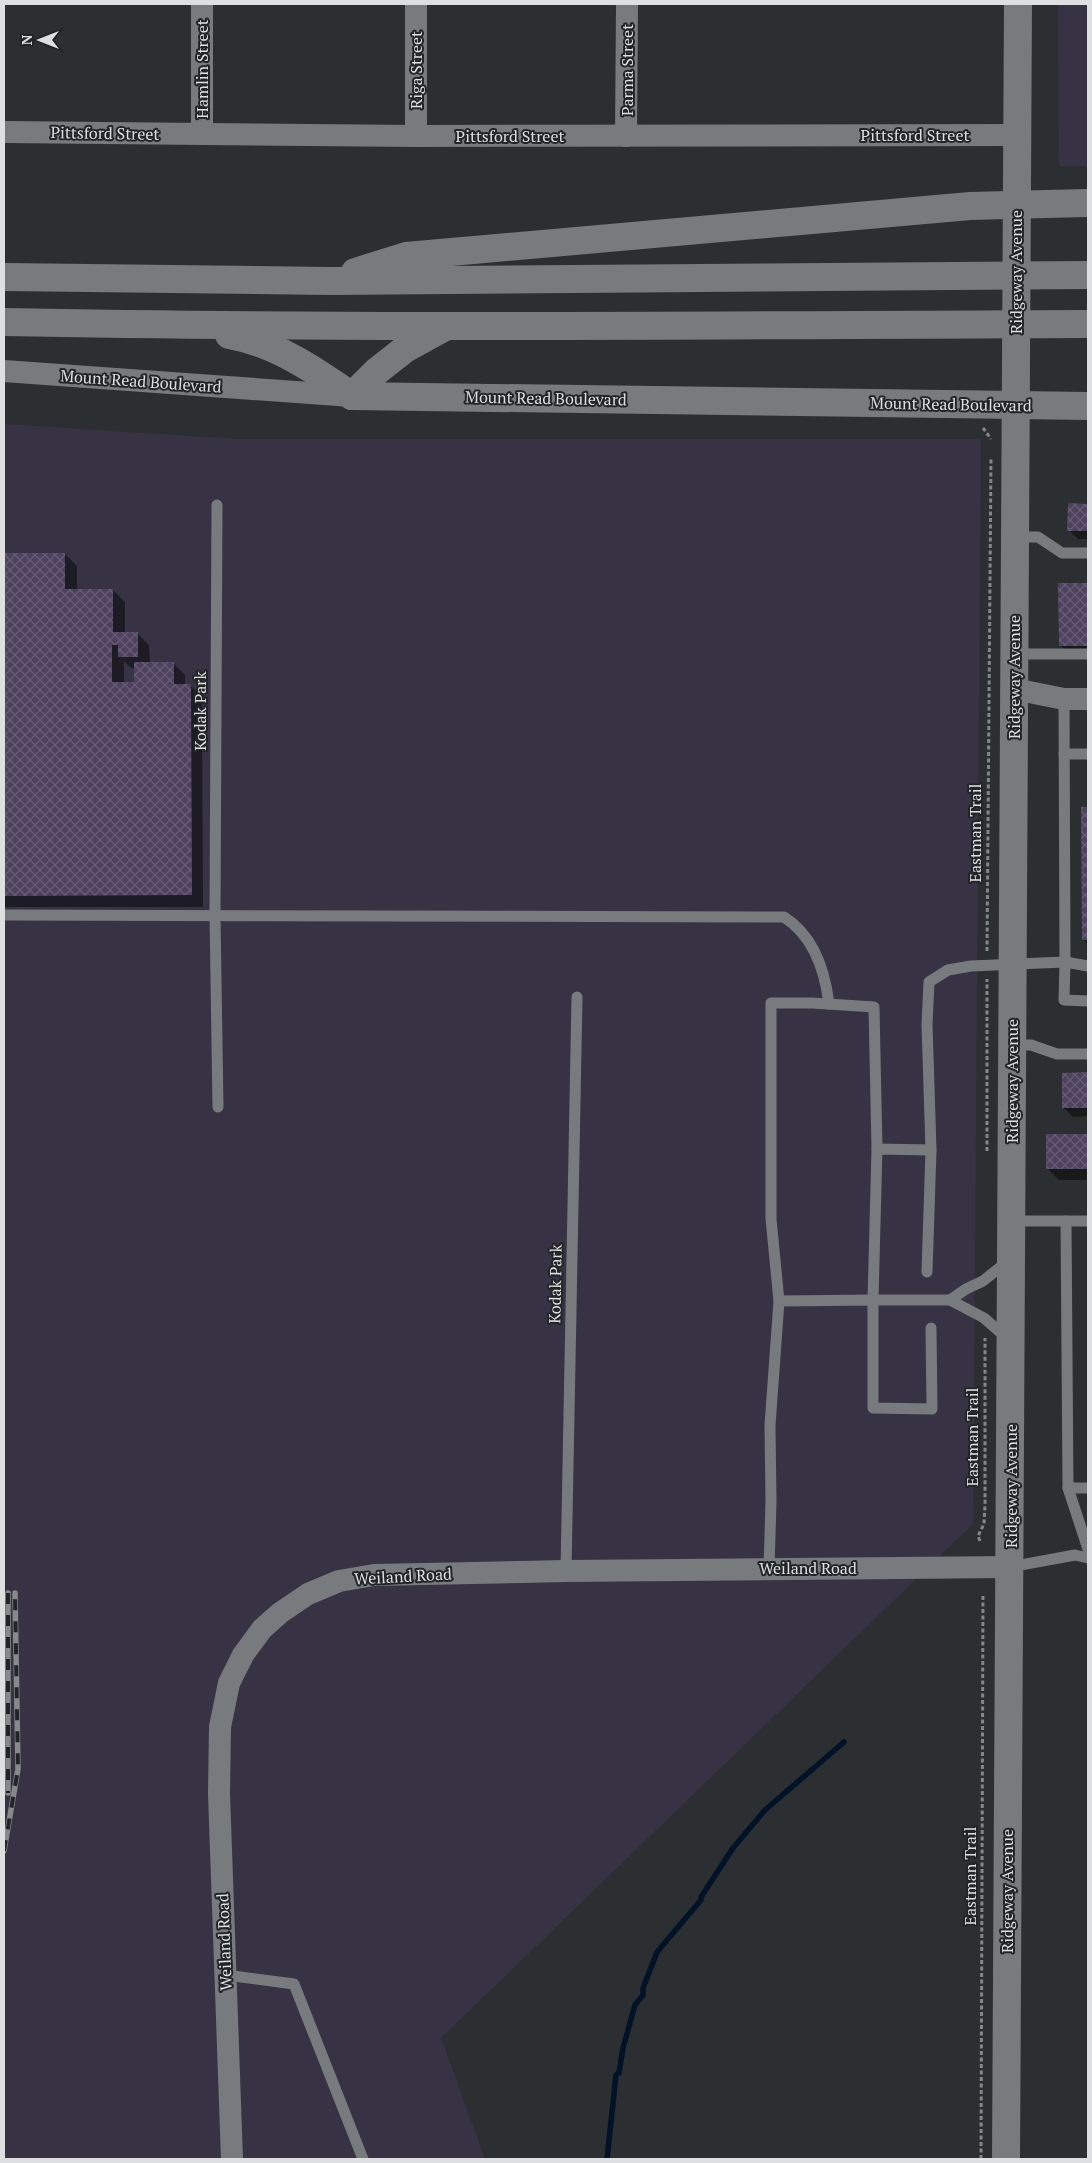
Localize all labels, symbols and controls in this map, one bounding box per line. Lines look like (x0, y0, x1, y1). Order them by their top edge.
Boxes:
north arrow (15, 15, 65, 65)
street label: Hamlin Street (191, 19, 213, 119)
street label: Parma Street (616, 24, 638, 116)
street label: Riga Street (405, 31, 427, 109)
text: N (17, 34, 36, 45)
street label: Pittsford Street (50, 121, 160, 145)
street label: Pittsford Street (861, 124, 969, 146)
street label: Pittsford Street (456, 125, 564, 147)
street label: Ridgeway Avenue (1005, 210, 1027, 334)
street label: Mount Read Boulevard (60, 364, 223, 398)
street label: Mount Read Boulevard (465, 386, 627, 410)
street label: Mount Read Boulevard (870, 392, 1032, 416)
street label: Ridgeway Avenue (1003, 615, 1025, 739)
street label: Kodak Park (189, 671, 211, 751)
street label: Eastman Trail (964, 783, 986, 882)
street label: Ridgeway Avenue (1001, 1019, 1023, 1143)
street label: Kodak Park (543, 1243, 567, 1324)
street label: Eastman Trail (961, 1387, 983, 1486)
street label: Ridgeway Avenue (1000, 1424, 1022, 1548)
street label: Weiland Road (759, 1557, 857, 1579)
street label: Weiland Road (354, 1562, 452, 1590)
street label: Eastman Trail (959, 1826, 981, 1925)
street label: Ridgeway Avenue (996, 1829, 1018, 1953)
street label: Weiland Road (211, 1893, 237, 1991)

